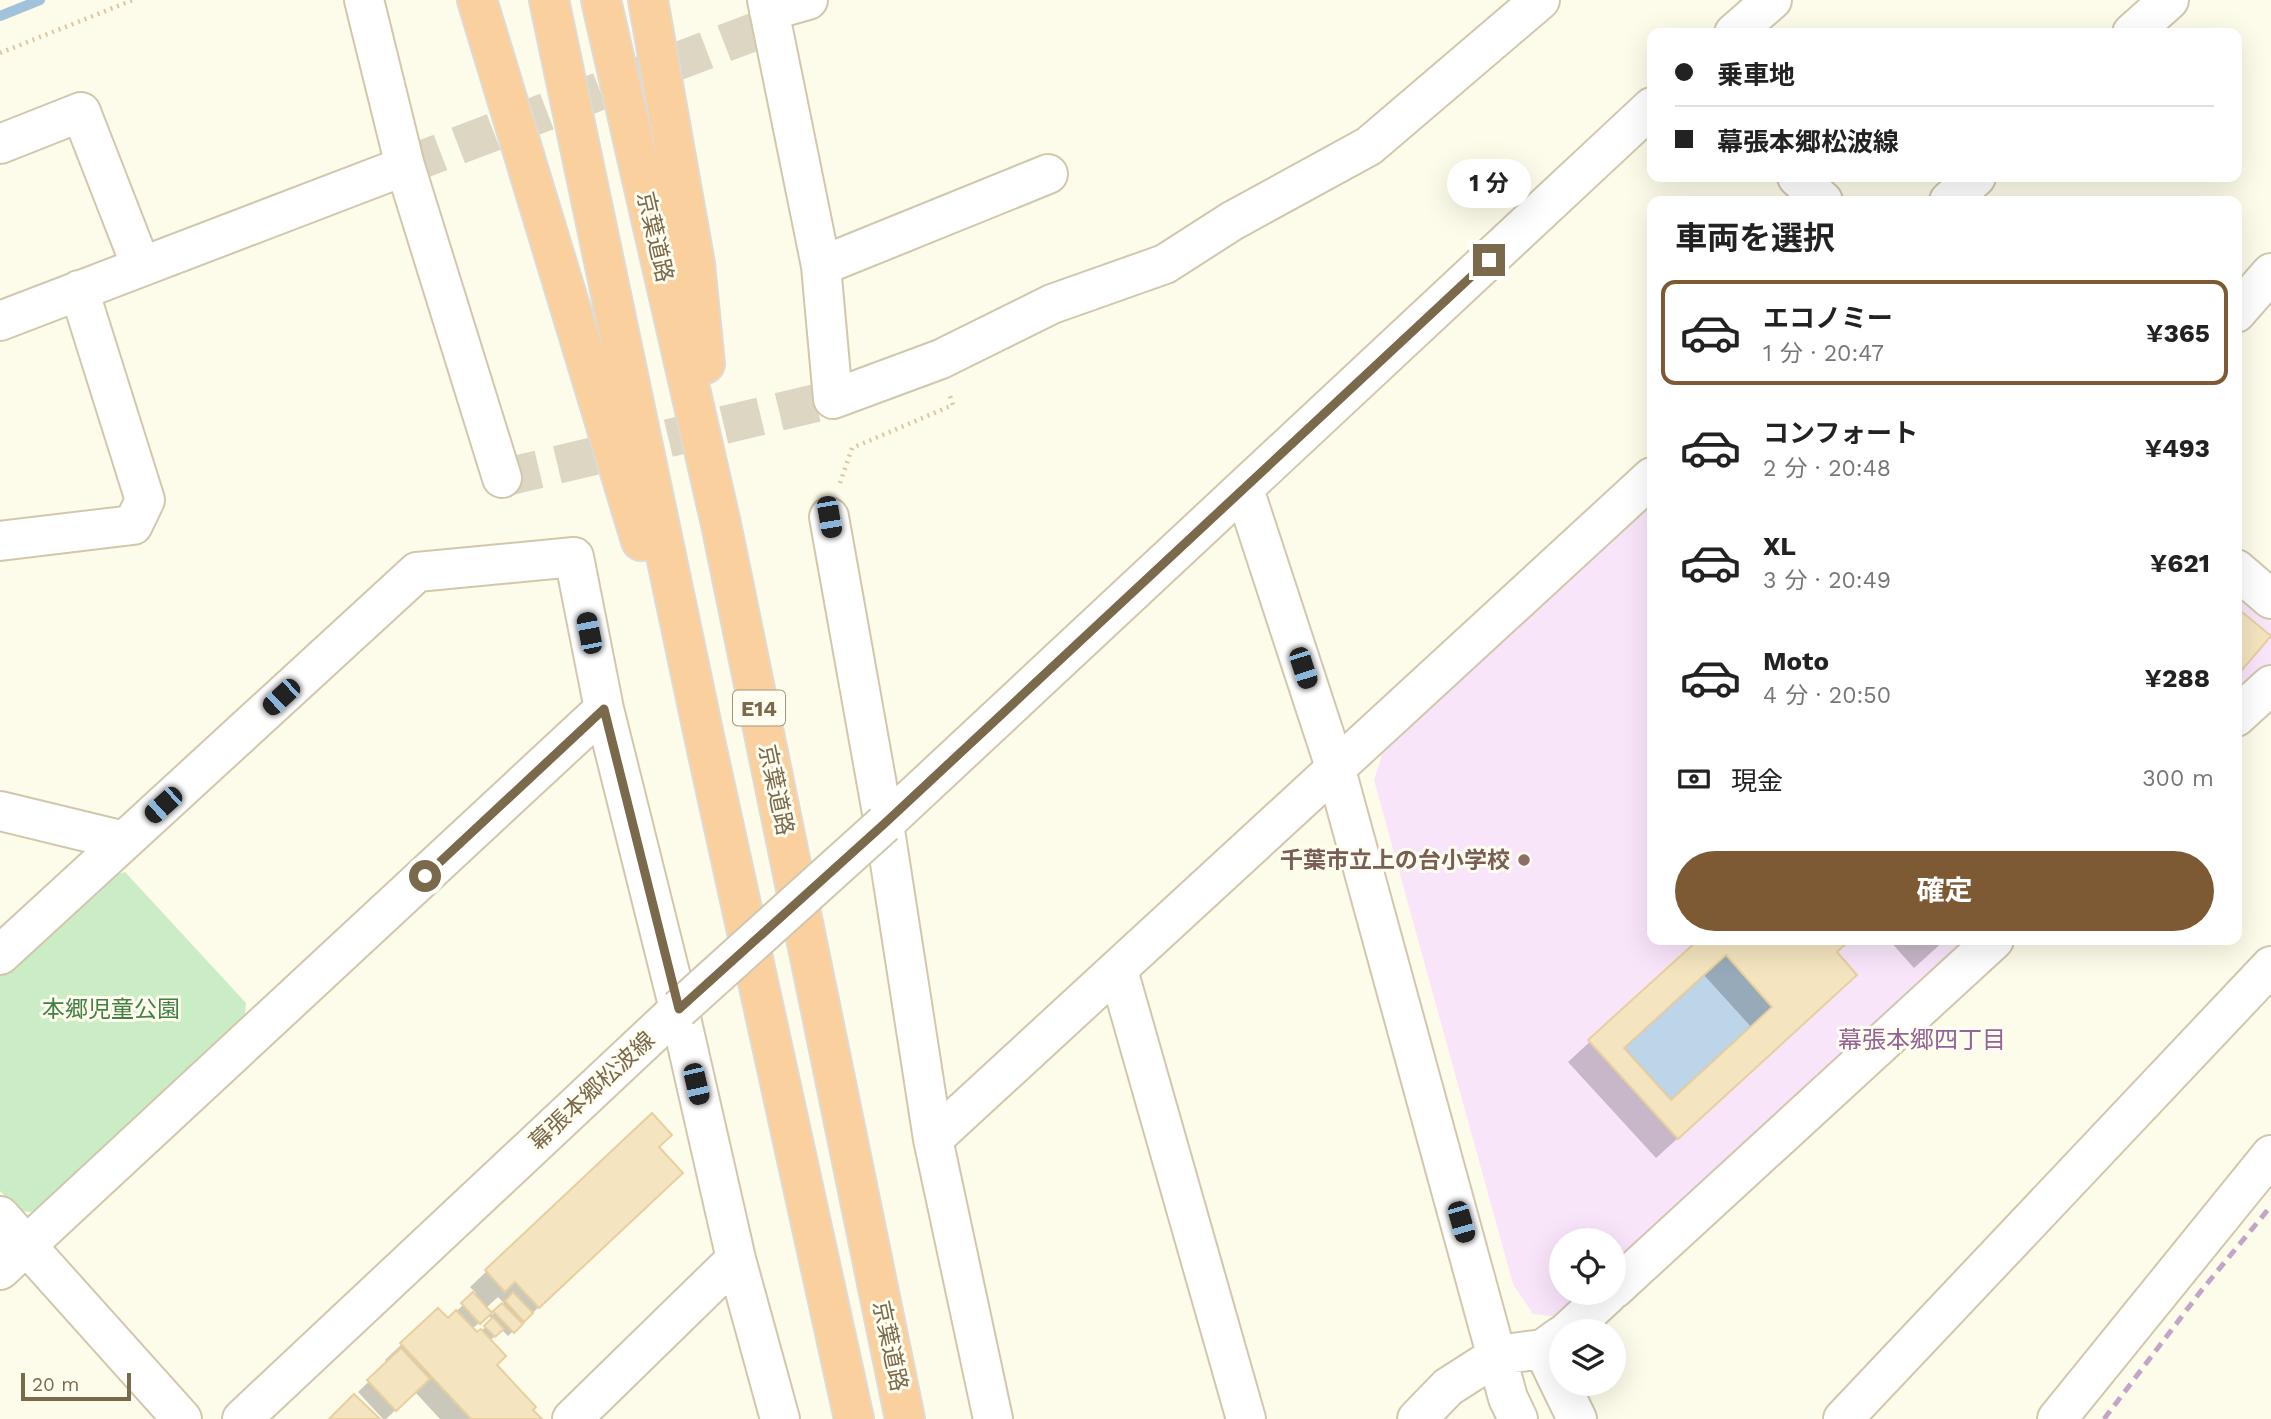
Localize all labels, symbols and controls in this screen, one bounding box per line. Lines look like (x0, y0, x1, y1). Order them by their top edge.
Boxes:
text: 乗車地 (1717, 60, 1795, 90)
text: 幕張本郷松波線 (1717, 127, 1899, 157)
callout: 1 分 (1447, 159, 1531, 208)
text: 1 分 (1469, 170, 1509, 197)
street label: 京葉道路 (631, 189, 679, 285)
text: 車両を選択 (1675, 219, 1835, 257)
route end (1473, 244, 1505, 276)
icon: car (1679, 301, 1742, 364)
text: エコノミー (1763, 303, 1893, 333)
text: ¥365 (2146, 318, 2210, 348)
text: 1 分 · 20:47 (1763, 340, 1884, 367)
icon: car (1679, 416, 1742, 479)
text: コンフォート (1763, 418, 1918, 448)
text: ¥493 (2145, 433, 2210, 463)
text: 2 分 · 20:48 (1763, 455, 1891, 482)
car (816, 494, 843, 540)
icon: car (1679, 531, 1742, 594)
text: XL (1763, 531, 1796, 561)
text: ¥621 (2150, 548, 2210, 578)
text: 3 分 · 20:49 (1763, 567, 1891, 594)
car (575, 610, 604, 656)
car (1287, 645, 1320, 691)
icon: car (1679, 646, 1742, 709)
text: Moto (1763, 646, 1829, 676)
text: ¥288 (2145, 663, 2210, 693)
car (259, 675, 304, 719)
text: 4 分 · 20:50 (1763, 682, 1891, 709)
road number: E14 (733, 690, 785, 726)
street label: 京葉道路 (753, 742, 799, 838)
icon: cash (1675, 760, 1713, 798)
text: 300 m (2142, 765, 2214, 792)
text: 現金 (1731, 766, 1783, 796)
car (141, 783, 186, 827)
place label: 千葉市立上の台小学校 (1280, 847, 1510, 874)
button: 確定 (1675, 851, 2214, 931)
marker: 千葉市立上の台小学校 (1516, 852, 1532, 868)
route start (409, 860, 441, 892)
park label: 本郷児童公園 (42, 996, 180, 1023)
street label: 幕張本郷松波線 (524, 1026, 660, 1156)
district label: 幕張本郷四丁目 (1838, 1026, 2006, 1054)
car (682, 1061, 711, 1107)
car (1446, 1199, 1477, 1245)
map controls (1549, 1228, 1626, 1396)
button: locate (1549, 1228, 1626, 1305)
street label: 京葉道路 (867, 1298, 913, 1394)
button: layers (1549, 1319, 1626, 1396)
scale bar (21, 1370, 131, 1402)
text: 20 m (32, 1373, 79, 1396)

